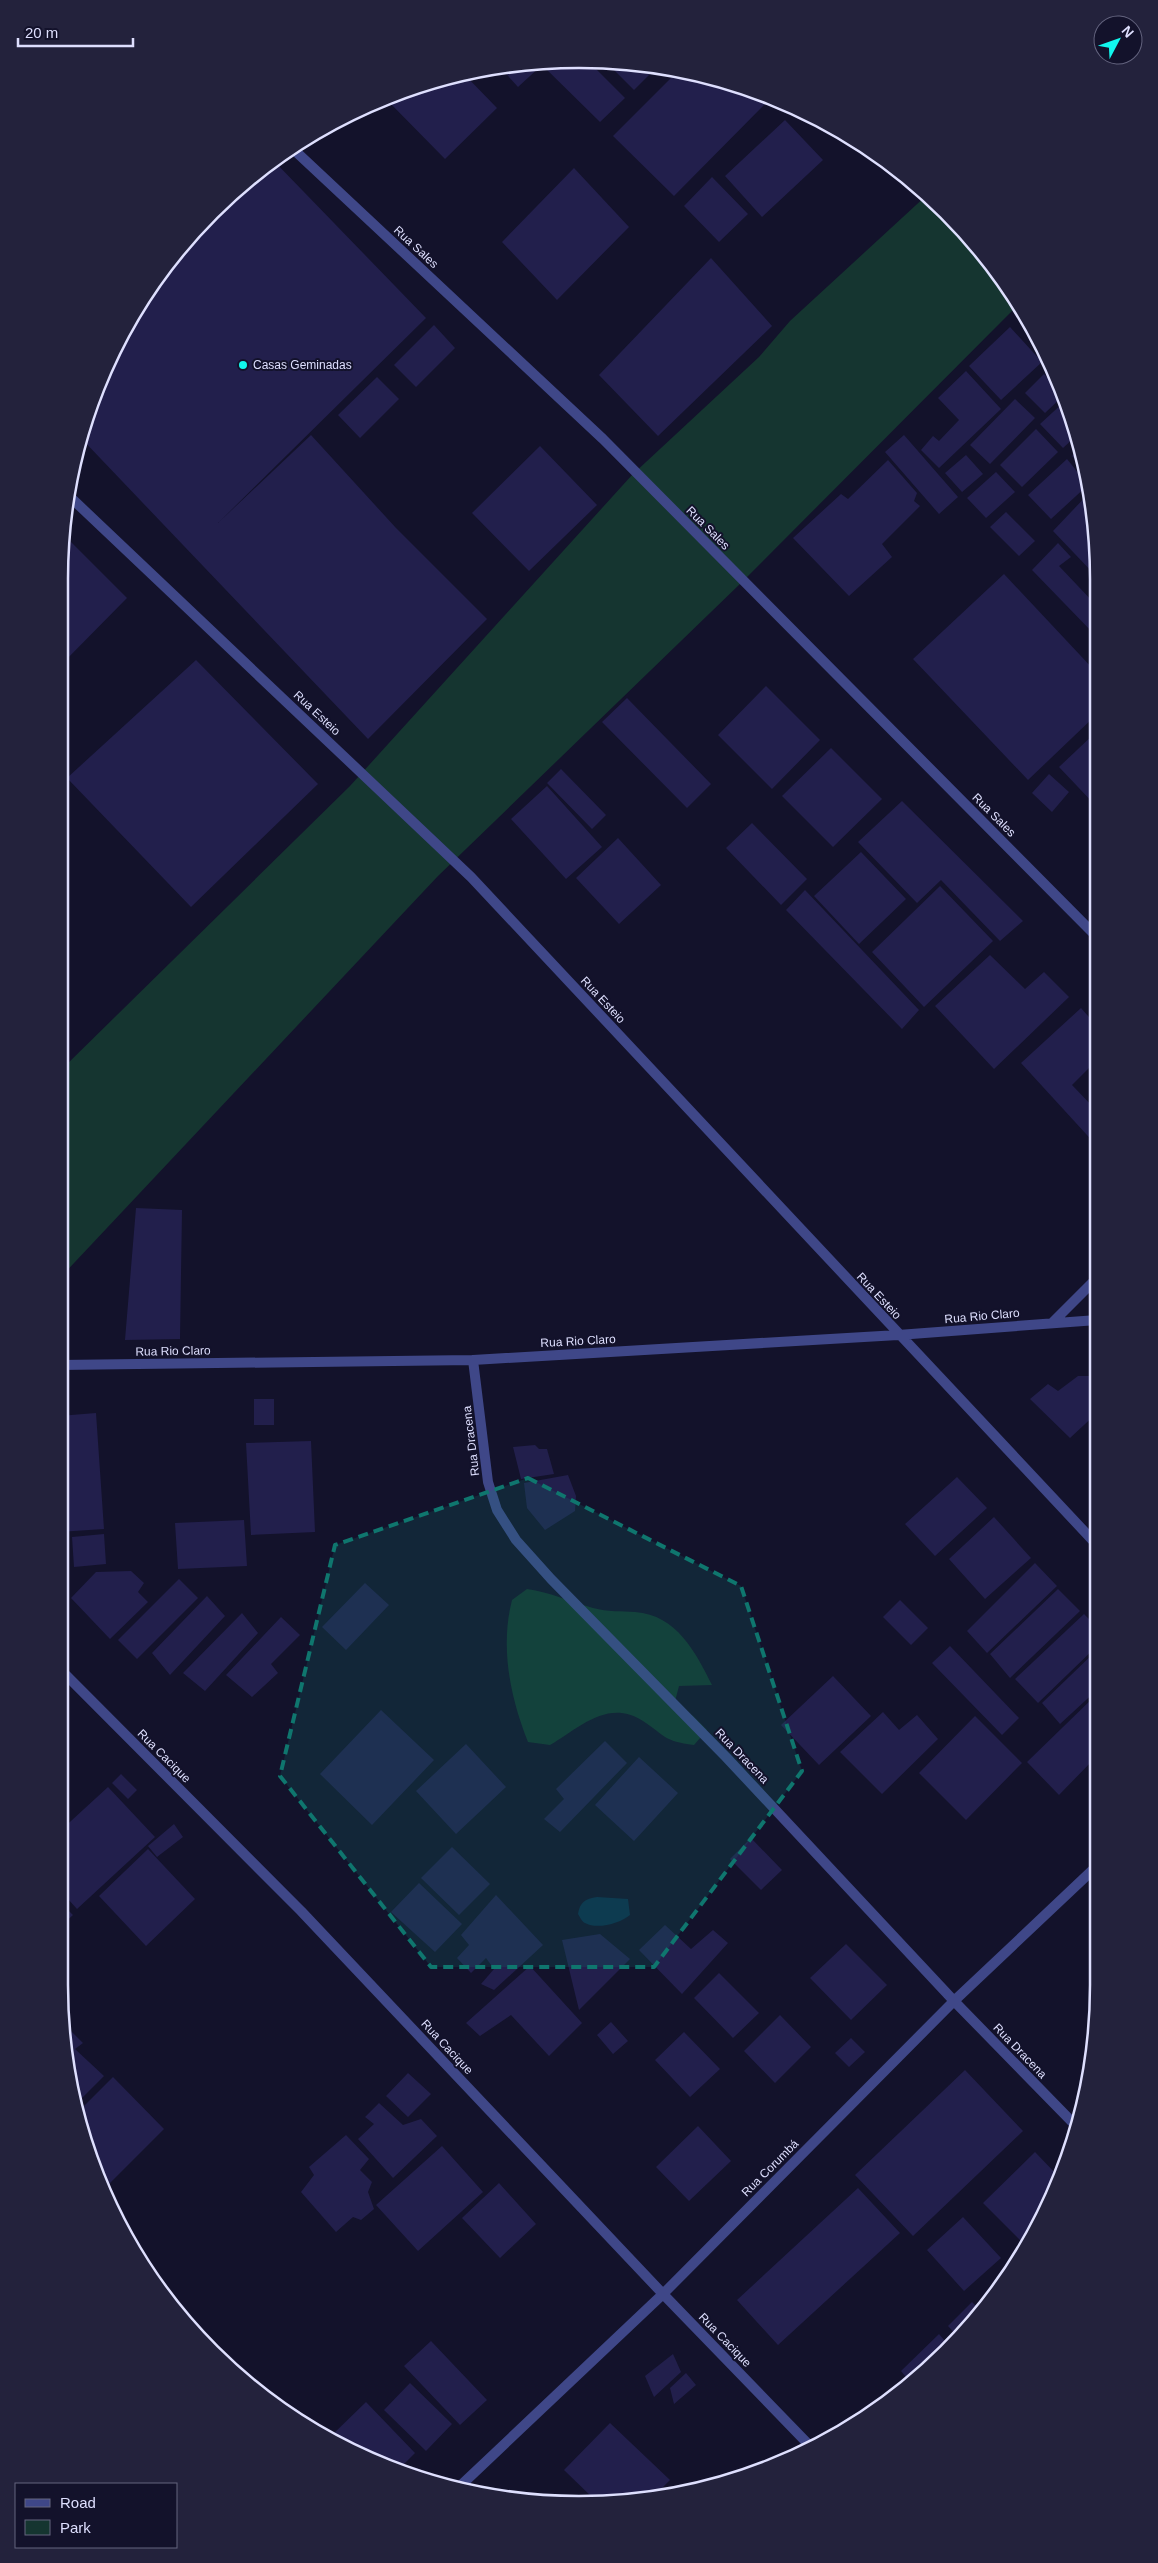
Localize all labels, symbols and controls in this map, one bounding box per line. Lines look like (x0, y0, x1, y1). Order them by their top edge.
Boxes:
scale bar (18, 15, 132, 47)
north arrow (1093, 15, 1143, 65)
text: N (1118, 22, 1137, 41)
text: 20 m (25, 24, 58, 41)
street label: Rua Sales (391, 223, 441, 271)
place label: Casas Geminadas (253, 358, 352, 372)
marker: Casas Geminadas (237, 359, 249, 371)
street label: Rua Sales (683, 503, 733, 553)
street label: Rua Esteio (291, 688, 343, 738)
street label: Rua Sales (969, 790, 1019, 840)
street label: Rua Esteio (578, 974, 628, 1026)
street label: Rua Esteio (854, 1270, 904, 1322)
street label: Rua Rio Claro (944, 1306, 1020, 1326)
street label: Rua Rio Claro (540, 1332, 616, 1350)
street label: Rua Rio Claro (135, 1343, 211, 1359)
street label: Rua Dracena (460, 1405, 482, 1477)
street label: Rua Dracena (712, 1726, 772, 1787)
street label: Rua Cacique (135, 1727, 194, 1786)
street label: Rua Cacique (418, 2017, 476, 2077)
street label: Rua Dracena (990, 2021, 1050, 2082)
street label: Rua Corumbá (739, 2136, 802, 2199)
street label: Rua Cacique (696, 2310, 754, 2370)
legend (15, 2483, 178, 2548)
text: Road (60, 2494, 96, 2511)
text: Park (60, 2519, 91, 2536)

